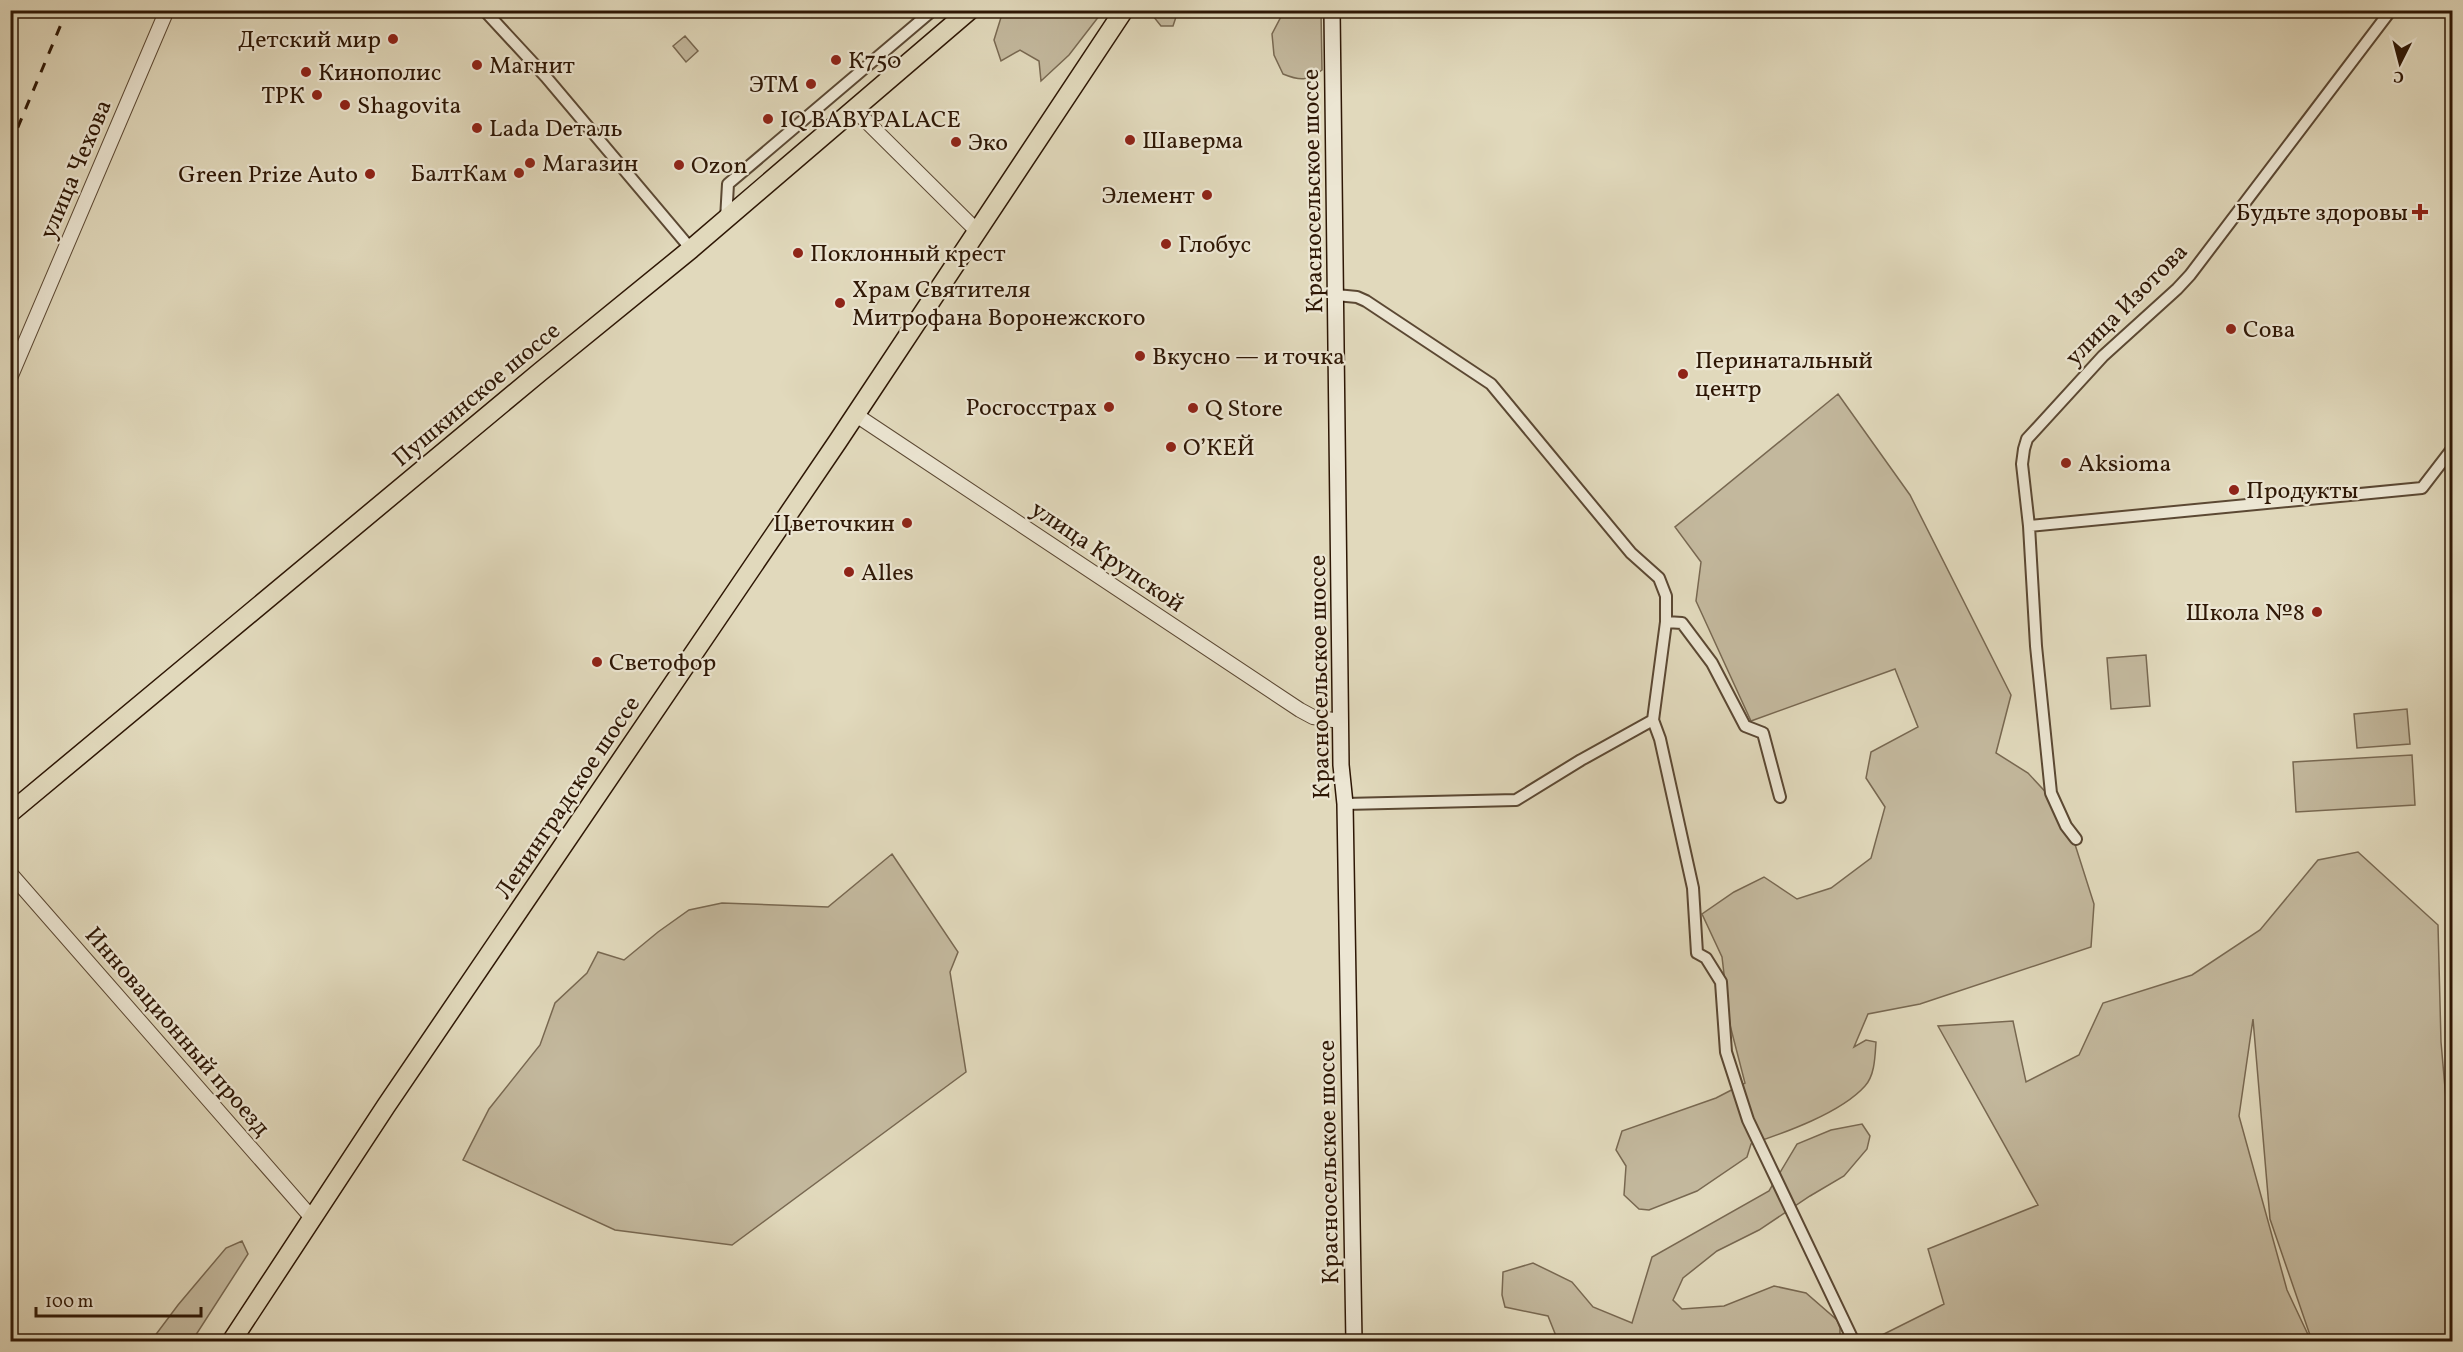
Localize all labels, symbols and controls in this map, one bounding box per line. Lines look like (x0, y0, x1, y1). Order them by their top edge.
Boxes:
place label: Детский мир (238, 24, 381, 58)
marker: Детский мир (386, 32, 400, 46)
north arrow (2370, 33, 2430, 93)
place label: К750 (848, 45, 901, 79)
place label: Магнит (489, 50, 575, 84)
marker: К750 (829, 53, 843, 67)
place label: Кинополис (318, 57, 441, 91)
marker: Магнит (470, 58, 484, 72)
text: С (2392, 64, 2405, 87)
marker: Кинополис (299, 65, 313, 79)
street label: Красносельское шоссе (1295, 68, 1333, 314)
place label: ЭТМ (749, 69, 799, 103)
marker: ЭТМ (804, 77, 818, 91)
place label: ТРК (261, 80, 305, 114)
marker: ТРК (310, 88, 324, 102)
place label: Shagovita (357, 90, 462, 124)
street label: улица Чехова (32, 95, 122, 245)
marker: Shagovita (338, 98, 352, 112)
place label: IQ BABYPALACE (780, 104, 961, 138)
marker: IQ BABYPALACE (761, 112, 775, 126)
place label: Lada Dеталь (489, 113, 623, 147)
marker: Lada Dеталь (470, 121, 484, 135)
place label: Шаверма (1142, 125, 1244, 159)
place label: Эко (968, 127, 1008, 161)
marker: Шаверма (1123, 133, 1137, 147)
marker: Эко (949, 135, 963, 149)
place label: Магазин (542, 148, 638, 182)
place label: Ozon (691, 150, 748, 184)
marker: Магазин (523, 156, 537, 170)
place label: БалтКам (411, 158, 507, 192)
marker: Ozon (672, 158, 686, 172)
place label: Green Prize Auto (178, 159, 358, 193)
marker: БалтКам (512, 166, 526, 180)
marker: Green Prize Auto (363, 167, 377, 181)
place label: Элемент (1101, 180, 1195, 214)
marker: Элемент (1200, 188, 1214, 202)
place label: Будьте здоровы (2236, 197, 2408, 231)
marker: Будьте здоровы (2413, 205, 2427, 219)
place label: Глобус (1178, 229, 1251, 263)
street label: улица Изотова (2058, 236, 2197, 375)
marker: Глобус (1159, 237, 1173, 251)
place label: Поклонный крест (810, 238, 1006, 272)
marker: Поклонный крест (791, 246, 805, 260)
place label: Храм Святителя Митрофана Воронежского (852, 274, 1145, 336)
marker: Храм Святителя Митрофана Воронежского (833, 296, 847, 310)
place label: Сова (2243, 314, 2296, 348)
street label: Пушкинское шоссе (386, 315, 569, 476)
marker: Сова (2224, 322, 2238, 336)
place label: Вкусно — и точка (1152, 341, 1345, 375)
place label: Перинатальный центр (1695, 345, 1873, 407)
marker: Вкусно — и точка (1133, 349, 1147, 363)
marker: Перинатальный центр (1676, 367, 1690, 381)
place label: Росгосстрах (965, 392, 1097, 426)
place label: Q Store (1205, 393, 1283, 427)
marker: Росгосстрах (1102, 400, 1116, 414)
marker: Q Store (1186, 401, 1200, 415)
place label: О’КЕЙ (1183, 432, 1255, 466)
marker: О’КЕЙ (1164, 440, 1178, 454)
place label: Aksioma (2078, 448, 2171, 482)
marker: Aksioma (2059, 456, 2073, 470)
place label: Продукты (2246, 475, 2358, 509)
marker: Продукты (2227, 483, 2241, 497)
street label: улица Крупской (1023, 494, 1191, 622)
place label: Цветочкин (773, 508, 895, 542)
marker: Цветочкин (900, 516, 914, 530)
street label: Красносельское шоссе (1302, 554, 1340, 800)
place label: Alles (861, 557, 914, 591)
marker: Alles (842, 565, 856, 579)
place label: Школа №8 (2186, 597, 2305, 631)
marker: Школа №8 (2310, 605, 2324, 619)
place label: Светофор (609, 647, 716, 681)
marker: Светофор (590, 655, 604, 669)
street label: Ленинградское шоссе (488, 690, 650, 907)
street label: Инновационный проезд (76, 920, 277, 1145)
street label: Красносельское шоссе (1311, 1039, 1349, 1285)
scale bar (36, 1280, 201, 1318)
text: 100 m (45, 1290, 94, 1315)

